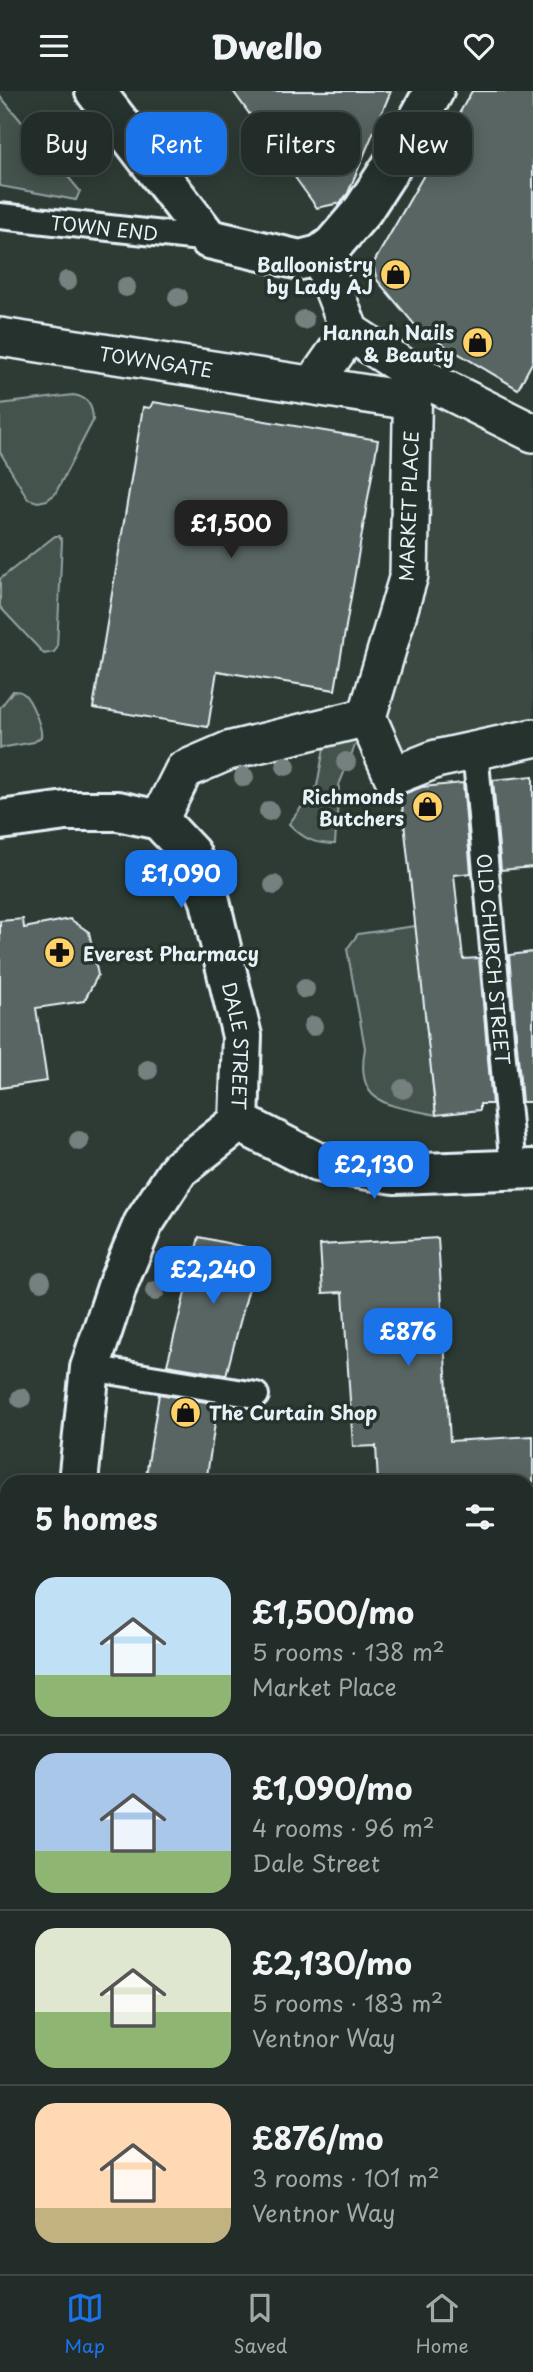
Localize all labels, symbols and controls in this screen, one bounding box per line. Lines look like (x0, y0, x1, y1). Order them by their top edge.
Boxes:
text: Dwello (211, 22, 322, 70)
icon: menu (35, 27, 73, 65)
icon: heart (460, 27, 498, 65)
chip: Buy (21, 112, 112, 175)
chip: Rent (126, 112, 227, 175)
chip: Filters (241, 112, 360, 175)
chip: New (374, 112, 472, 175)
street label: TOWN END (49, 208, 160, 247)
place label: Balloonistry by Lady AJ (257, 250, 373, 300)
shop icon: Balloonistry by Lady AJ (379, 258, 413, 292)
place label: Hannah Nails & Beauty (323, 318, 454, 368)
shop icon: Hannah Nails & Beauty (460, 326, 494, 360)
street label: TOWNGATE (97, 339, 215, 384)
street label: MARKET PLACE (391, 430, 425, 582)
pin: £1,500 (174, 501, 288, 560)
text: £1,500 (190, 505, 272, 540)
place label: Richmonds Butchers (302, 782, 404, 832)
shop icon: Richmonds Butchers (410, 790, 444, 824)
pin: £1,090 (124, 851, 238, 910)
street label: OLD CHURCH STREET (470, 852, 517, 1066)
text: £1,090 (141, 855, 221, 890)
pharmacy icon: Everest Pharmacy (43, 936, 77, 970)
place label: Everest Pharmacy (83, 939, 259, 967)
street label: DALE STREET (216, 979, 256, 1110)
pin: £2,130 (317, 1141, 431, 1201)
text: £2,130 (334, 1146, 414, 1181)
pin: £2,240 (156, 1247, 270, 1306)
text: £2,240 (170, 1251, 256, 1286)
pin: £876 (367, 1309, 449, 1368)
text: £876 (379, 1313, 437, 1348)
shop icon: The Curtain Shop (169, 1395, 203, 1429)
place label: The Curtain Shop (209, 1398, 377, 1426)
text: 5 homes (35, 1495, 158, 1540)
icon: filters (461, 1498, 499, 1536)
text: £1,500/mo (252, 1589, 414, 1634)
icon: home (91, 1605, 175, 1689)
text: 5 rooms · 138 m² (252, 1634, 445, 1669)
text: Market Place (252, 1669, 397, 1704)
text: £1,090/mo (252, 1765, 412, 1810)
icon: home (91, 1781, 175, 1865)
text: 4 rooms · 96 m² (252, 1810, 435, 1845)
text: Dale Street (252, 1845, 380, 1880)
text: £2,130/mo (252, 1940, 412, 1985)
icon: home (91, 1956, 175, 2040)
text: 5 rooms · 183 m² (252, 1985, 443, 2020)
text: Ventnor Way (252, 2020, 395, 2055)
text: £876/mo (252, 2115, 383, 2160)
icon: home (91, 2131, 175, 2215)
text: 3 rooms · 101 m² (252, 2160, 440, 2195)
text: Ventnor Way (252, 2195, 395, 2230)
tab: Map (64, 2289, 105, 2359)
tab: Saved (233, 2289, 287, 2359)
tab: Home (416, 2289, 469, 2359)

